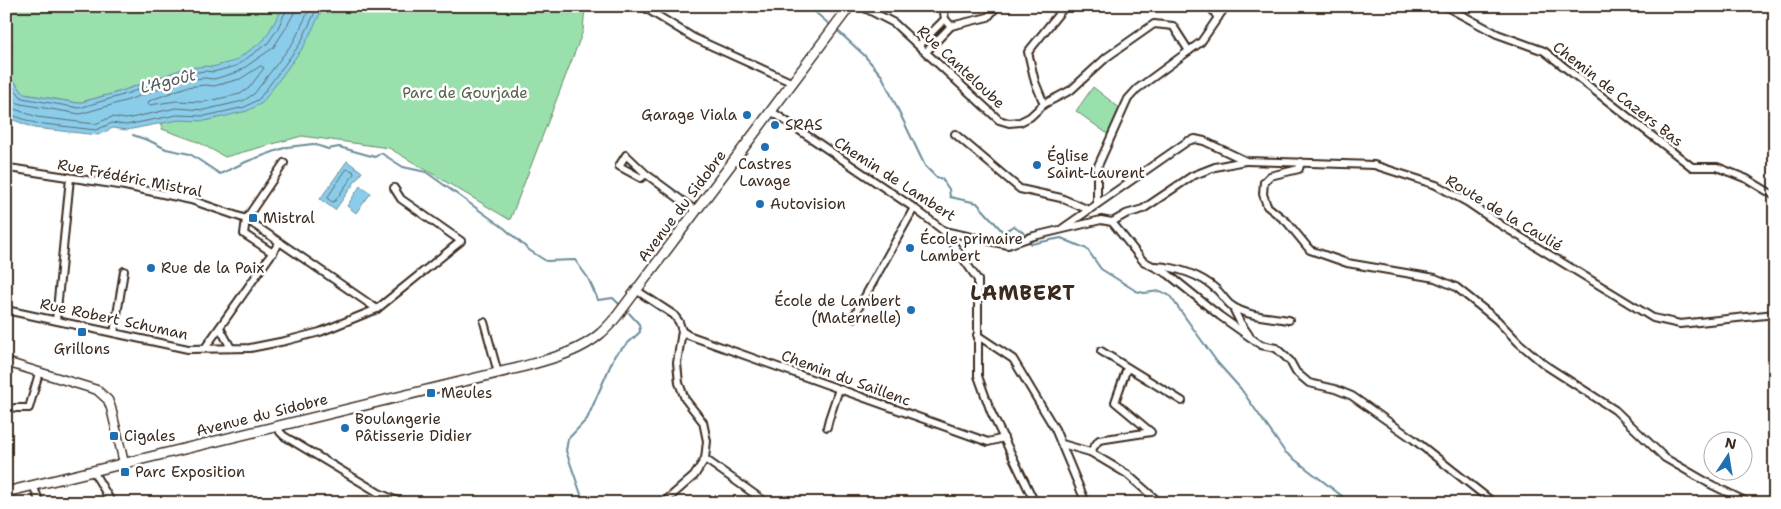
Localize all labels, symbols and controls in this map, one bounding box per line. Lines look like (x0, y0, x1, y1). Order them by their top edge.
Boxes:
street label: Rue Canteloube (913, 21, 1009, 113)
street label: Chemin de Cazers Bas (1549, 37, 1687, 151)
water label: L'Agoût (138, 64, 198, 98)
park label: Parc de Gourjade (402, 83, 528, 103)
place label: Garage Viala (641, 105, 738, 125)
marker: Garage Viala (741, 109, 753, 121)
place label: SRAS (785, 115, 823, 135)
marker: SRAS (769, 119, 781, 131)
street label: Chemin de Lambert (830, 132, 960, 226)
marker: Castres Lavage (759, 141, 771, 153)
place label: Église Saint-Laurent (1047, 145, 1145, 183)
street label: Avenue du Sidobre (633, 146, 731, 266)
street label: Rue Frédéric Mistral (56, 154, 205, 202)
place label: Castres Lavage (738, 154, 792, 191)
marker: Église Saint-Laurent (1031, 159, 1043, 171)
street label: Route de la Caulié (1442, 170, 1566, 256)
place label: Autovision (770, 194, 846, 214)
marker: Autovision (754, 198, 766, 210)
place label: Mistral (263, 208, 315, 228)
marker: Mistral (247, 212, 259, 224)
place label: École primaire Lambert (920, 228, 1023, 266)
marker: École primaire Lambert (904, 242, 916, 254)
place label: Rue de la Paix (161, 258, 264, 278)
marker: Rue de la Paix (145, 262, 157, 274)
district label: LAMBERT (970, 280, 1076, 306)
place label: École de Lambert (Maternelle) (774, 290, 901, 328)
street label: Rue Robert Schuman (38, 294, 190, 344)
marker: École de Lambert (Maternelle) (905, 304, 917, 316)
marker: Grillons (76, 326, 88, 338)
place label: Grillons (54, 339, 110, 359)
street label: Chemin du Saillenc (779, 345, 913, 411)
place label: Meules (441, 383, 493, 403)
marker: Meules (425, 387, 437, 399)
street label: Avenue du Sidobre (194, 389, 330, 441)
place label: Boulangerie Pâtisserie Didier (355, 409, 472, 446)
marker: Boulangerie Pâtisserie Didier (339, 422, 351, 434)
place label: Cigales (124, 426, 176, 446)
marker: Cigales (108, 430, 120, 442)
north arrow (1704, 432, 1754, 482)
text: N (1723, 433, 1738, 453)
place label: Parc Exposition (135, 462, 245, 482)
marker: Parc Exposition (119, 466, 131, 478)

